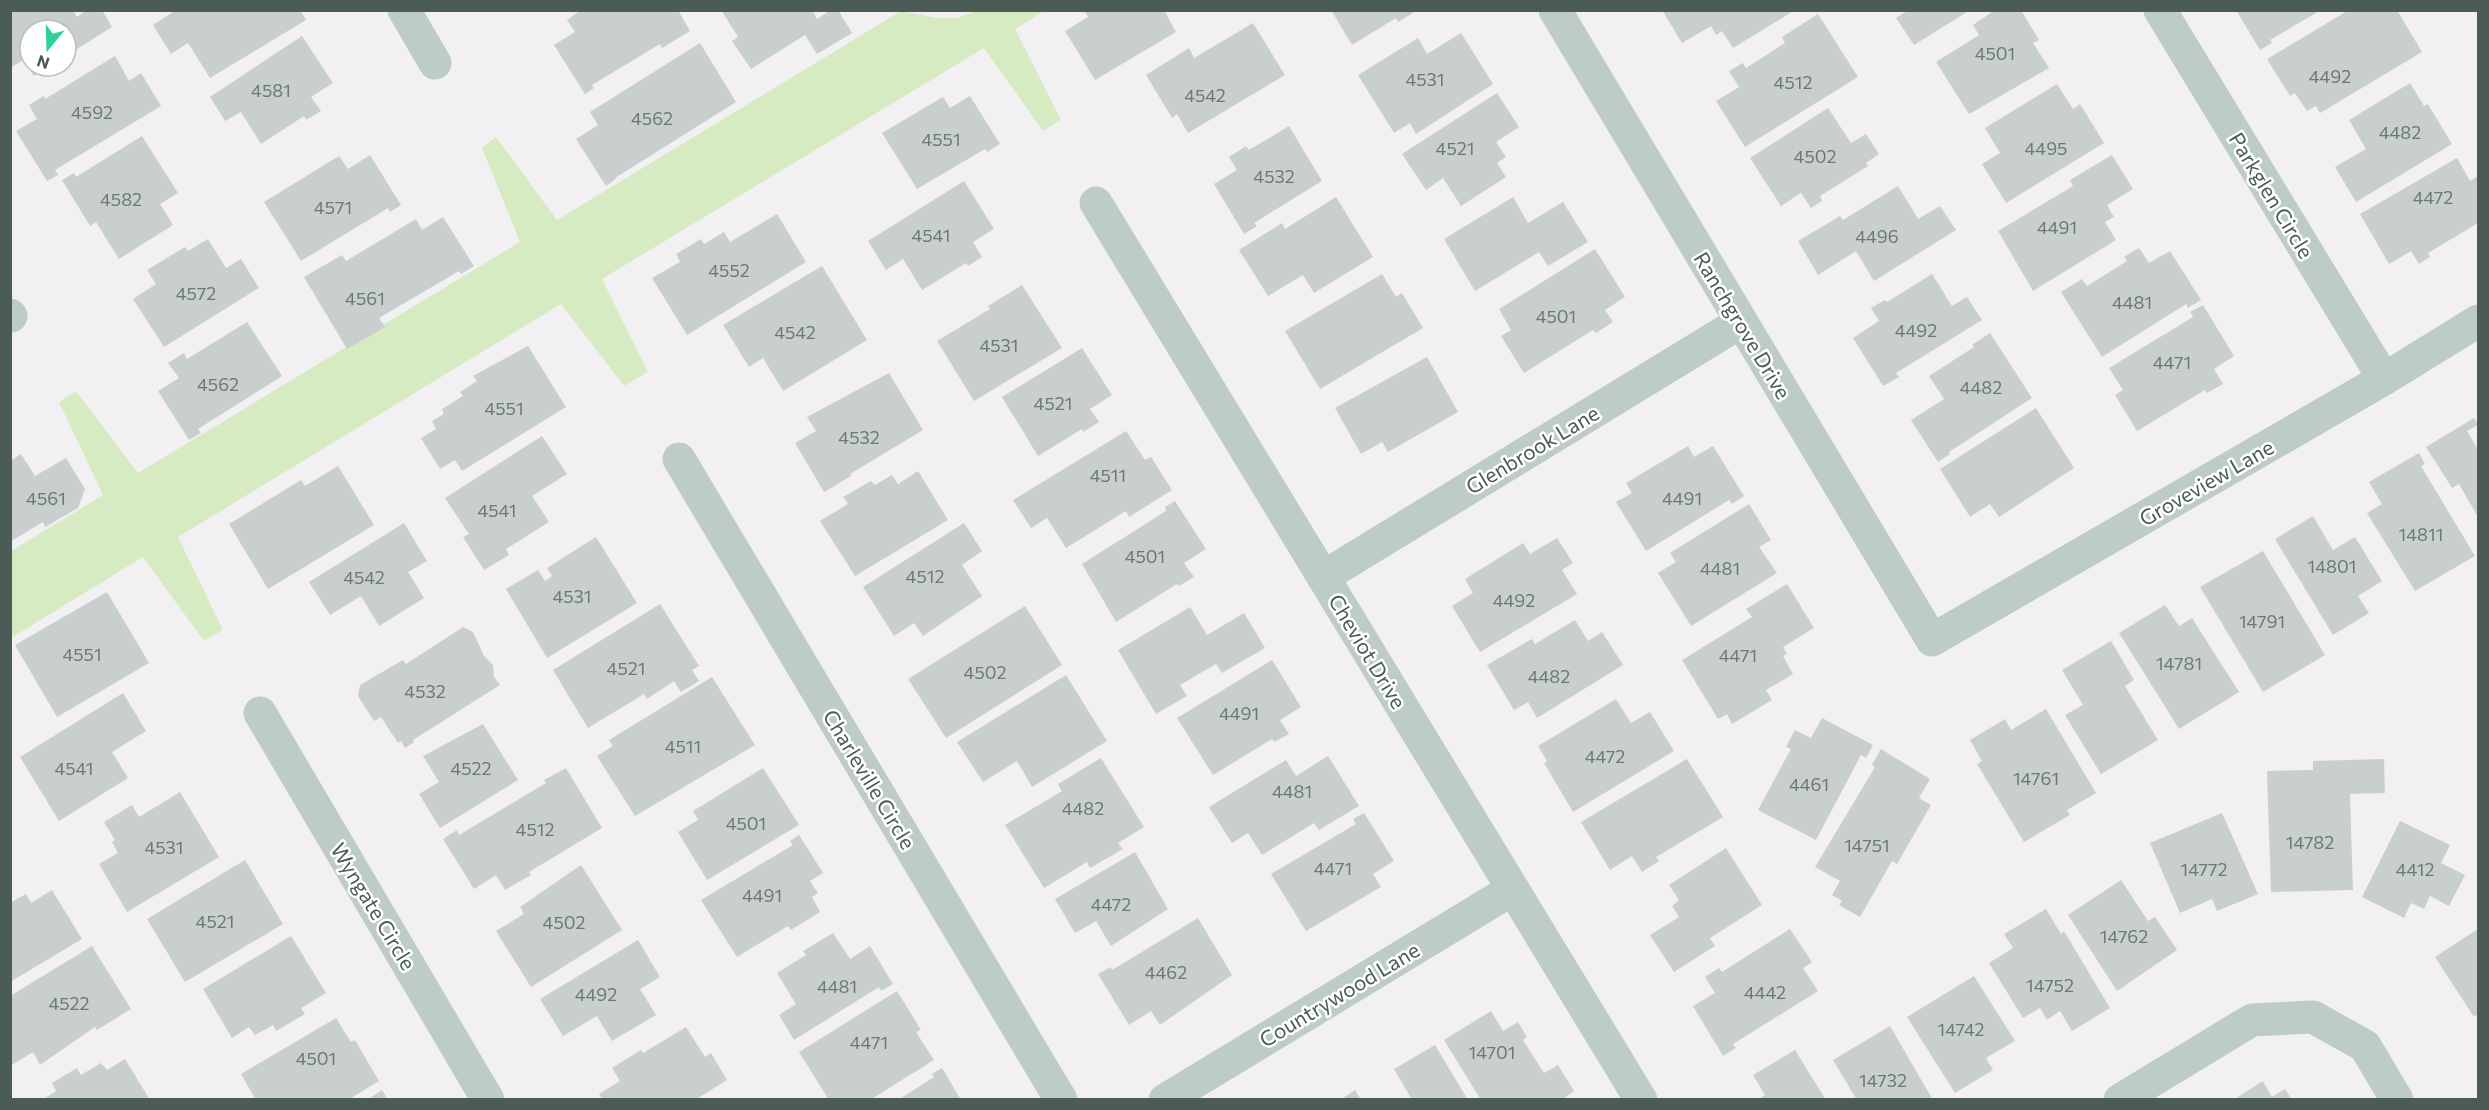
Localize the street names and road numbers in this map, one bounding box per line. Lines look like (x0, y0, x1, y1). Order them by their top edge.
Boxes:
street label: Parkglen Circle (2225, 128, 2319, 262)
street label: Ranchgrove Drive (1689, 247, 1797, 403)
street label: Glenbrook Lane (1461, 399, 1603, 499)
street label: Groveview Lane (2134, 433, 2278, 531)
street label: Cheviot Drive (1324, 589, 1412, 713)
street label: Charleville Circle (818, 705, 922, 853)
street label: Wyngate Circle (326, 838, 422, 974)
street label: Countrywood Lane (1254, 936, 1424, 1052)

